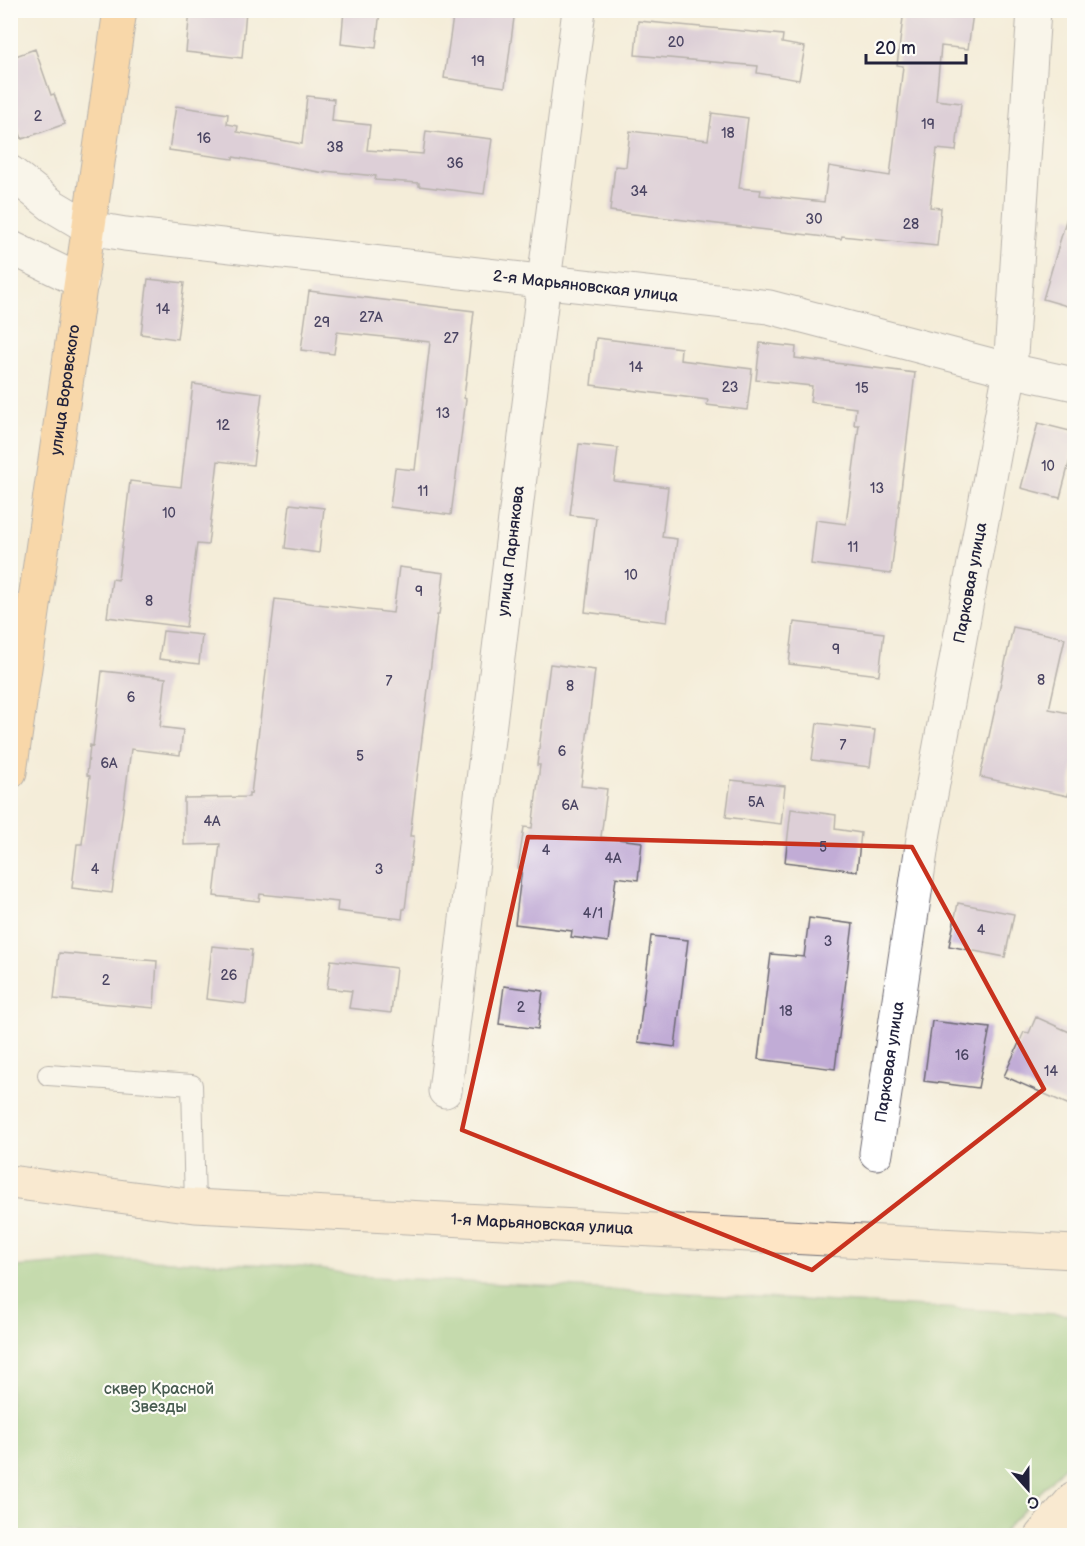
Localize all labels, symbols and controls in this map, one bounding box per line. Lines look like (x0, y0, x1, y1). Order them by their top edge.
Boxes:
scale bar (866, 27, 966, 65)
house number: 20 (668, 34, 684, 51)
text: 20 m (875, 38, 916, 59)
house number: 19 (471, 53, 485, 70)
house number: 2 (34, 108, 43, 125)
house number: 19 (921, 116, 935, 133)
house number: 18 (721, 125, 735, 142)
house number: 16 (197, 130, 211, 147)
house number: 38 (327, 139, 343, 156)
house number: 36 (446, 155, 464, 172)
house number: 34 (630, 183, 648, 200)
house number: 30 (806, 211, 822, 228)
house number: 28 (903, 216, 919, 233)
street label: 2-я Марьяновская улица (492, 266, 680, 306)
house number: 14 (156, 301, 170, 318)
house number: 27А (359, 309, 383, 326)
house number: 29 (314, 314, 330, 331)
street label: улица Воровского (46, 323, 84, 456)
house number: 27 (443, 330, 459, 347)
house number: 14 (629, 359, 643, 376)
house number: 23 (722, 379, 738, 396)
house number: 15 (855, 380, 869, 397)
house number: 13 (436, 405, 450, 422)
house number: 12 (216, 417, 231, 434)
house number: 10 (1041, 458, 1055, 475)
house number: 13 (870, 480, 884, 497)
house number: 11 (418, 483, 428, 500)
street label: улица Парнякова (494, 484, 528, 617)
house number: 10 (162, 505, 176, 522)
street label: Парковая улица (950, 520, 991, 645)
house number: 11 (848, 539, 858, 556)
house number: 10 (624, 567, 638, 584)
house number: 9 (415, 583, 423, 600)
house number: 8 (145, 593, 153, 610)
house number: 9 (832, 641, 840, 658)
house number: 8 (1037, 672, 1045, 689)
house number: 7 (386, 673, 393, 690)
house number: 8 (566, 678, 574, 695)
house number: 6 (127, 689, 136, 706)
house number: 7 (840, 737, 847, 754)
house number: 6 (558, 743, 567, 760)
house number: 5 (356, 748, 364, 765)
house number: 6А (100, 755, 118, 772)
house number: 5А (748, 794, 765, 811)
house number: 6А (561, 797, 579, 814)
house number: 4А (203, 813, 221, 830)
house number: 5 (819, 839, 827, 856)
house number: 4 (542, 842, 551, 859)
house number: 4А (604, 850, 622, 867)
house number: 4 (91, 861, 100, 878)
house number: 3 (375, 861, 383, 878)
house number: 4/1 (583, 905, 603, 922)
house number: 4 (977, 922, 986, 939)
house number: 3 (824, 933, 832, 950)
house number: 26 (221, 967, 238, 984)
house number: 2 (102, 972, 111, 989)
house number: 2 (517, 999, 526, 1016)
street label: Парковая улица (871, 1000, 908, 1124)
house number: 18 (779, 1003, 793, 1020)
house number: 16 (955, 1047, 969, 1064)
house number: 14 (1044, 1063, 1058, 1080)
street label: 1-я Марьяновская улица (450, 1210, 634, 1238)
park label: сквер Красной Звезды (104, 1380, 214, 1417)
north arrow (998, 1459, 1058, 1519)
text: С (1024, 1491, 1041, 1512)

